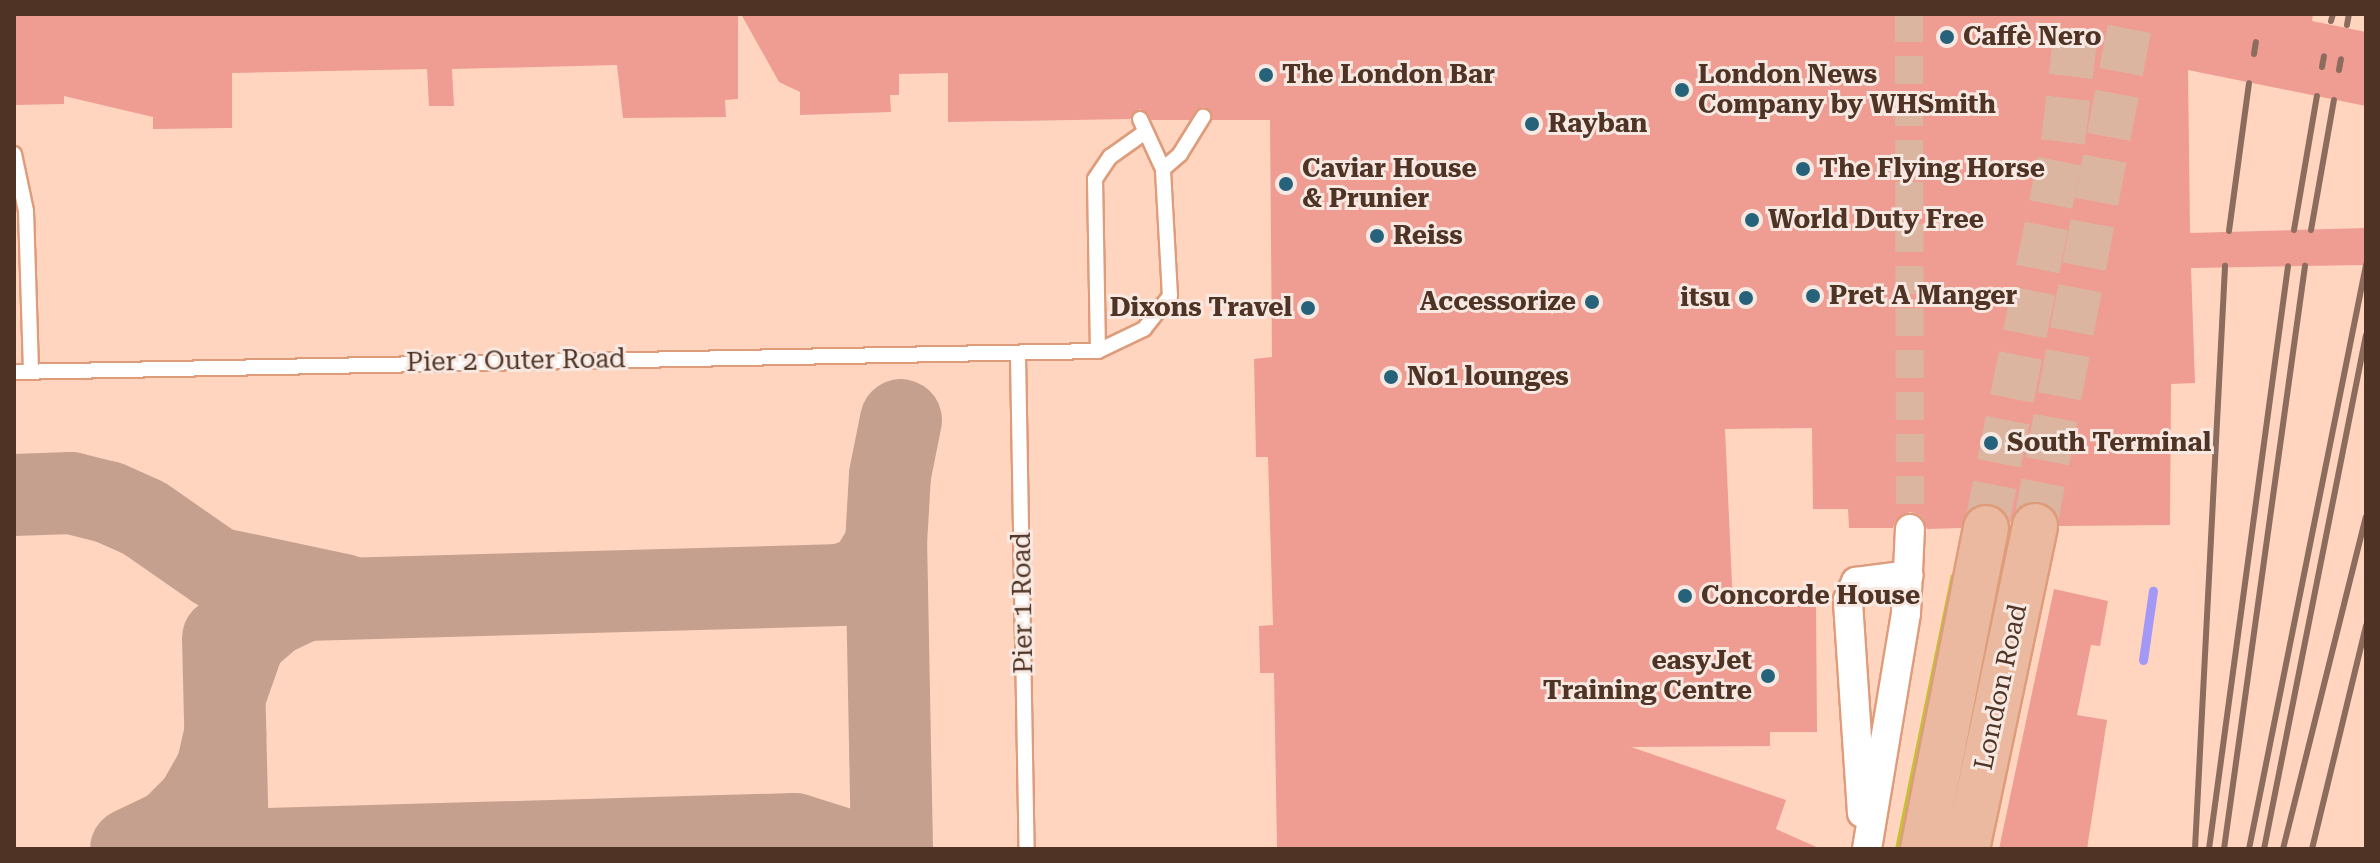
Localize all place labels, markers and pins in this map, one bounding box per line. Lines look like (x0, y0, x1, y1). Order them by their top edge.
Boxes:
place label: Caffè Nero (1963, 21, 2101, 53)
marker: Caffè Nero (1938, 28, 1956, 46)
place label: The London Bar (1282, 59, 1495, 91)
place label: London News Company by WHSmith (1698, 59, 1996, 120)
marker: The London Bar (1257, 66, 1275, 84)
marker: London News Company by WHSmith (1673, 81, 1691, 99)
place label: Rayban (1548, 108, 1648, 140)
marker: Rayban (1523, 115, 1541, 133)
place label: Caviar House & Prunier (1302, 153, 1477, 214)
place label: The Flying Horse (1819, 153, 2045, 185)
marker: The Flying Horse (1794, 160, 1812, 178)
marker: Caviar House & Prunier (1277, 175, 1295, 193)
place label: World Duty Free (1768, 204, 1984, 236)
marker: World Duty Free (1743, 211, 1761, 229)
place label: Reiss (1393, 220, 1463, 252)
marker: Reiss (1368, 227, 1386, 245)
place label: Pret A Manger (1829, 280, 2017, 312)
place label: itsu (1680, 282, 1730, 314)
place label: Accessorize (1420, 286, 1576, 318)
marker: Pret A Manger (1804, 287, 1822, 305)
marker: itsu (1737, 289, 1755, 307)
place label: Dixons Travel (1110, 292, 1292, 324)
marker: Accessorize (1583, 293, 1601, 311)
marker: Dixons Travel (1299, 299, 1317, 317)
place label: No1 lounges (1407, 361, 1569, 393)
marker: No1 lounges (1382, 368, 1400, 386)
place label: South Terminal (2007, 427, 2211, 459)
marker: South Terminal (1982, 434, 2000, 452)
place label: Concorde House (1701, 580, 1920, 612)
marker: Concorde House (1676, 587, 1694, 605)
place label: easyJet Training Centre (1543, 645, 1752, 706)
marker: easyJet Training Centre (1759, 667, 1777, 685)

